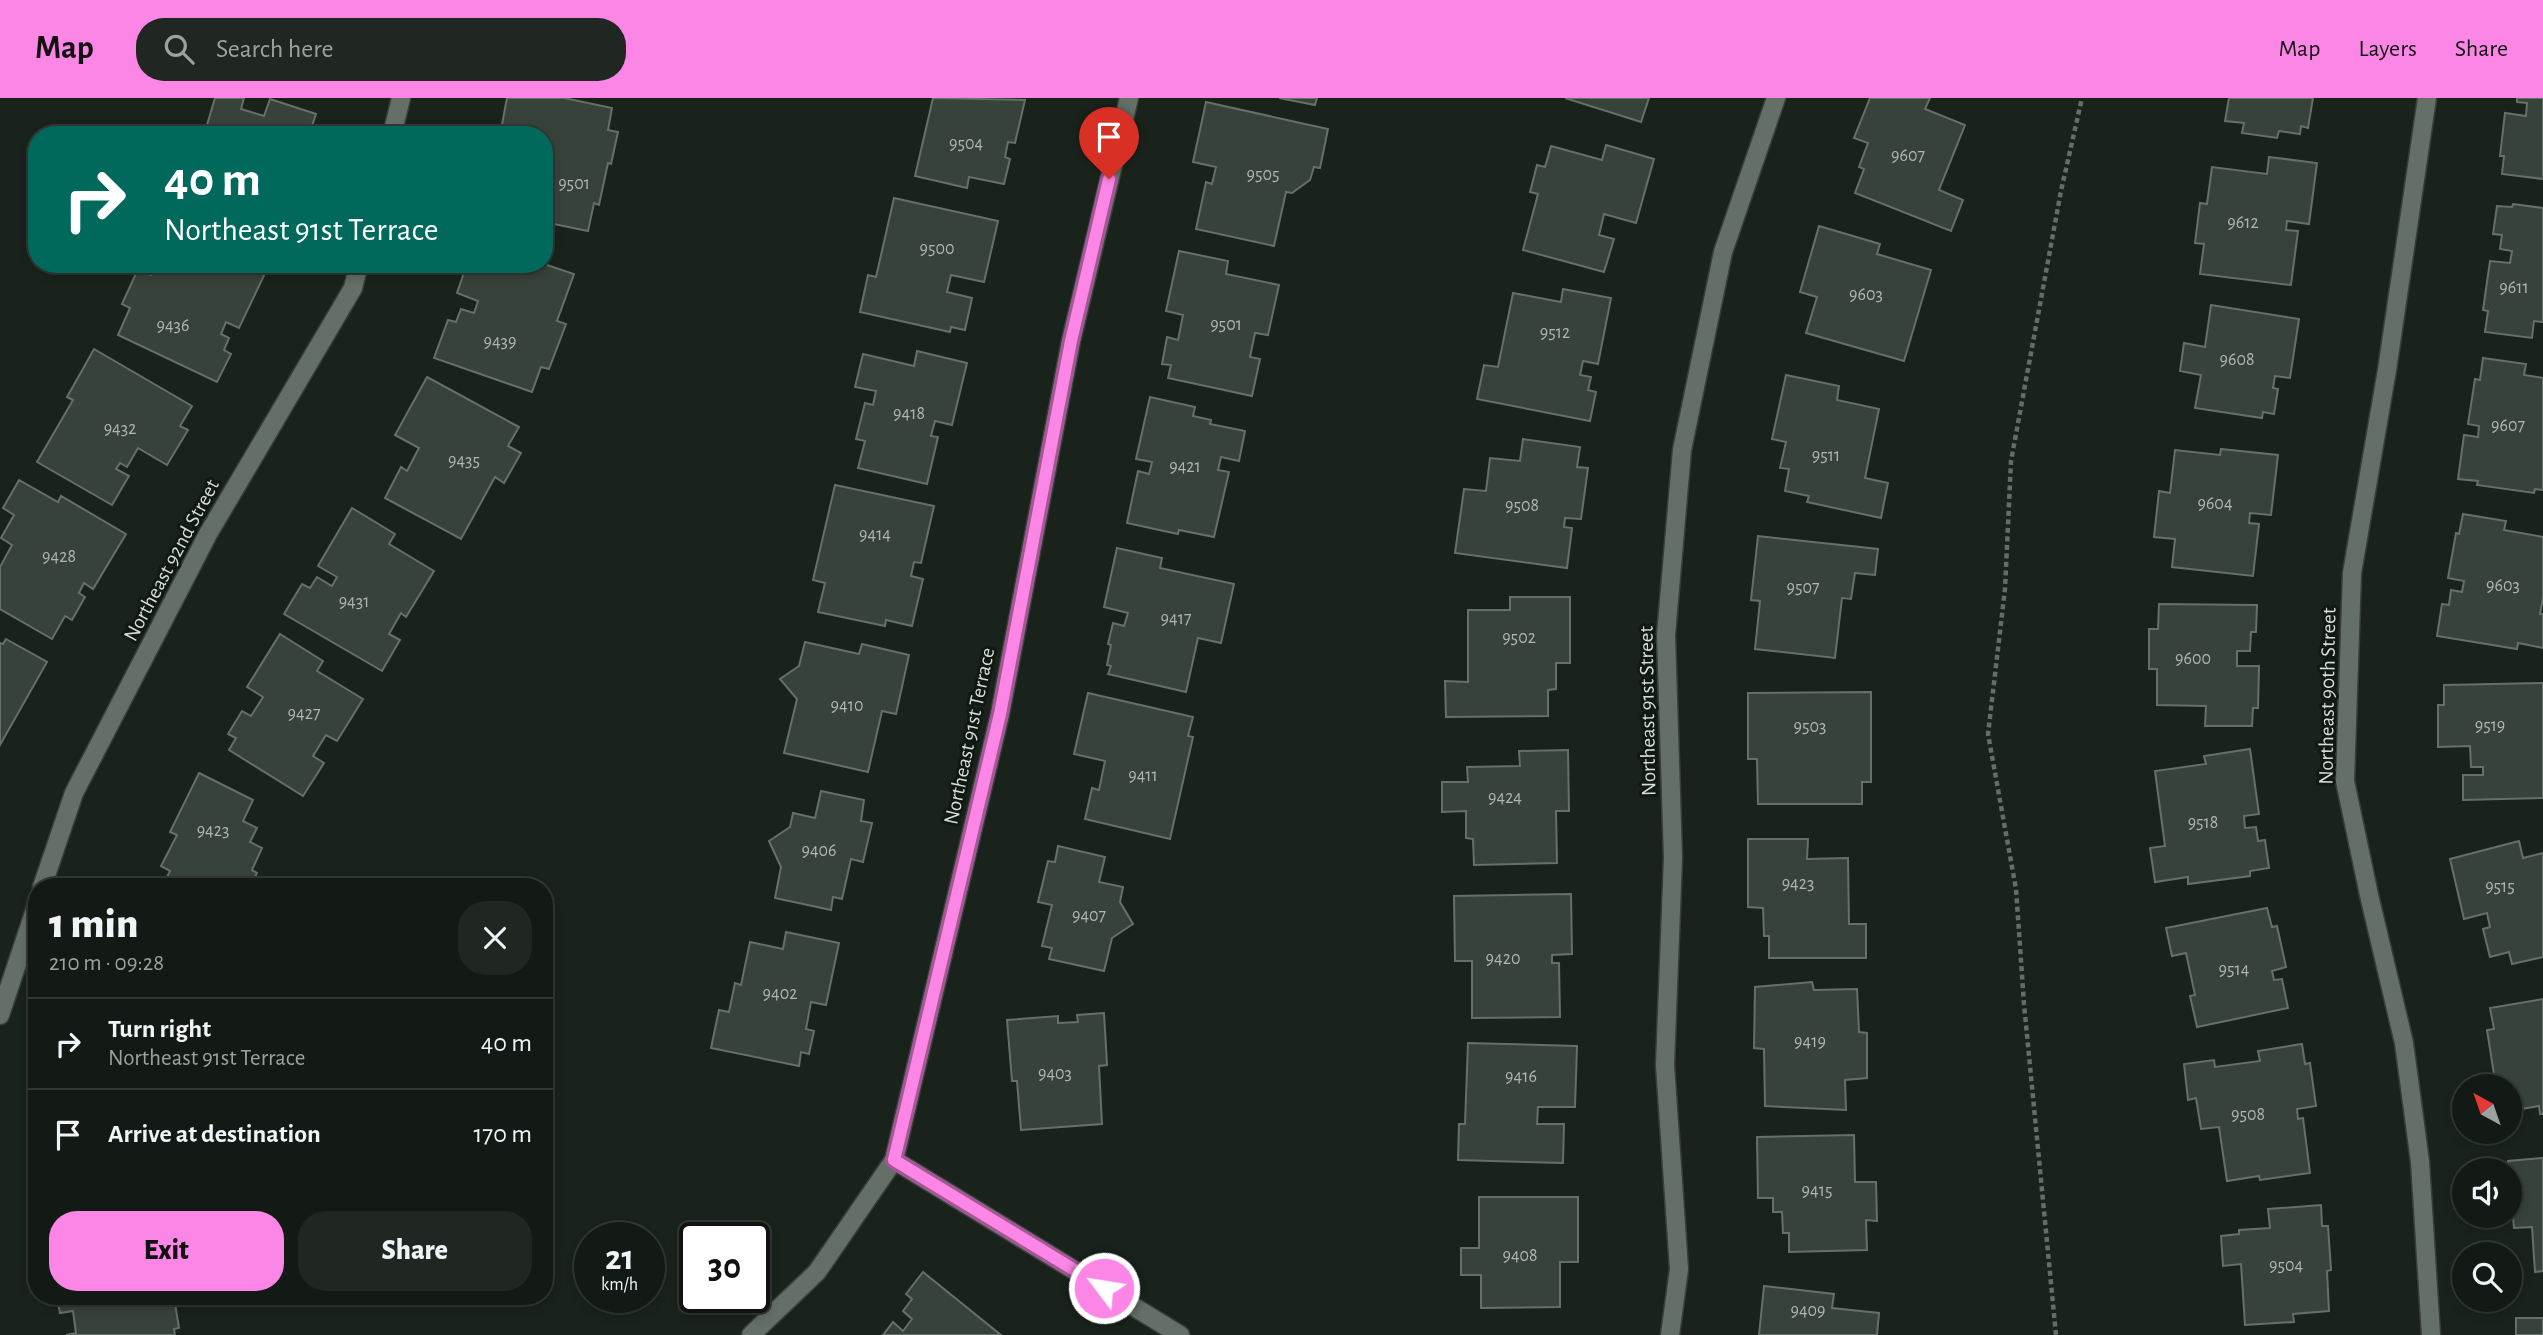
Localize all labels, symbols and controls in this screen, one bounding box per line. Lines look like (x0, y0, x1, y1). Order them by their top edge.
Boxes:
search box (136, 18, 626, 81)
icon: search (160, 30, 198, 68)
text: Map (35, 32, 94, 65)
text: Search here (216, 36, 334, 62)
text: Map (2278, 37, 2320, 61)
text: Layers (2358, 37, 2417, 61)
text: Share (2455, 37, 2508, 61)
pin (1079, 107, 1139, 179)
icon: arrive (1090, 118, 1128, 156)
house number: 9504 (949, 135, 983, 153)
house number: 9607 (1891, 147, 1925, 165)
icon: right (49, 154, 140, 245)
text: 40 m (164, 156, 261, 205)
house number: 9505 (1246, 166, 1280, 184)
house number: 9501 (558, 175, 590, 193)
text: Northeast 91st Terrace (164, 214, 439, 246)
house number: 9612 (2227, 214, 2259, 232)
house number: 9500 (920, 240, 955, 258)
house number: 9611 (2499, 279, 2529, 297)
house number: 9603 (1849, 286, 1883, 304)
house number: 9501 (1210, 316, 1242, 334)
house number: 9436 (157, 317, 190, 335)
house number: 9512 (1540, 324, 1570, 342)
house number: 9439 (484, 333, 517, 351)
house number: 9608 (2220, 351, 2254, 369)
house number: 9418 (893, 405, 925, 423)
house number: 9607 (2491, 417, 2525, 435)
house number: 9432 (104, 420, 136, 438)
house number: 9511 (1812, 447, 1840, 465)
house number: 9435 (448, 452, 480, 470)
house number: 9421 (1169, 458, 1201, 476)
street label: Northeast 92nd Street (120, 476, 223, 645)
house number: 9604 (2197, 495, 2233, 513)
house number: 9508 (1505, 497, 1539, 515)
house number: 9414 (859, 526, 891, 544)
house number: 9428 (42, 548, 76, 566)
house number: 9603 (2486, 577, 2520, 595)
house number: 9507 (1787, 579, 1820, 597)
house number: 9431 (339, 593, 369, 611)
street label: Northeast 90th Street (2315, 607, 2340, 785)
house number: 9417 (1161, 610, 1191, 628)
street label: Northeast 91st Street (1636, 625, 1659, 796)
house number: 9502 (1502, 629, 1536, 647)
street label: Northeast 91st Terrace (940, 646, 998, 826)
house number: 9600 (2175, 650, 2211, 668)
house number: 9410 (831, 697, 863, 715)
house number: 9427 (288, 705, 320, 723)
house number: 9519 (2475, 717, 2505, 735)
house number: 9503 (1794, 718, 1826, 736)
house number: 9411 (1128, 767, 1158, 785)
house number: 9424 (1488, 789, 1522, 807)
house number: 9518 (2188, 814, 2218, 832)
house number: 9423 (197, 822, 229, 840)
house number: 9406 (801, 842, 837, 860)
house number: 9423 (1782, 875, 1814, 893)
house number: 9515 (2485, 878, 2515, 896)
button: close (458, 901, 532, 975)
text: 1 min (49, 903, 138, 945)
house number: 9407 (1072, 907, 1106, 925)
house number: 9420 (1486, 950, 1520, 968)
text: 210 m · 09:28 (49, 952, 164, 975)
house number: 9514 (2219, 961, 2250, 979)
house number: 9402 (763, 985, 797, 1003)
text: Turn right (108, 1016, 211, 1042)
icon: right (49, 1025, 87, 1063)
text: 40 m (481, 1030, 532, 1056)
house number: 9419 (1794, 1033, 1826, 1051)
text: Northeast 91st Terrace (108, 1047, 305, 1070)
house number: 9403 (1038, 1065, 1072, 1083)
house number: 9416 (1505, 1068, 1537, 1086)
north arrow (2452, 1074, 2522, 1144)
map controls (2452, 1074, 2522, 1312)
house number: 9508 (2231, 1106, 2265, 1124)
icon: arrive (49, 1116, 87, 1154)
text: Arrive at destination (108, 1121, 321, 1147)
text: 170 m (473, 1121, 532, 1147)
button: sound (2452, 1158, 2522, 1228)
house number: 9415 (1802, 1182, 1832, 1200)
button: Exit (49, 1211, 284, 1291)
button: Share (298, 1211, 532, 1291)
speed limit sign: 30 (679, 1222, 770, 1313)
text: 21 (605, 1241, 634, 1276)
button: search (2452, 1242, 2522, 1312)
house number: 9408 (1502, 1247, 1538, 1265)
position arrow (1067, 1251, 1141, 1325)
house number: 9504 (2269, 1257, 2303, 1275)
text: km/h (601, 1276, 638, 1294)
house number: 9409 (1790, 1302, 1826, 1320)

